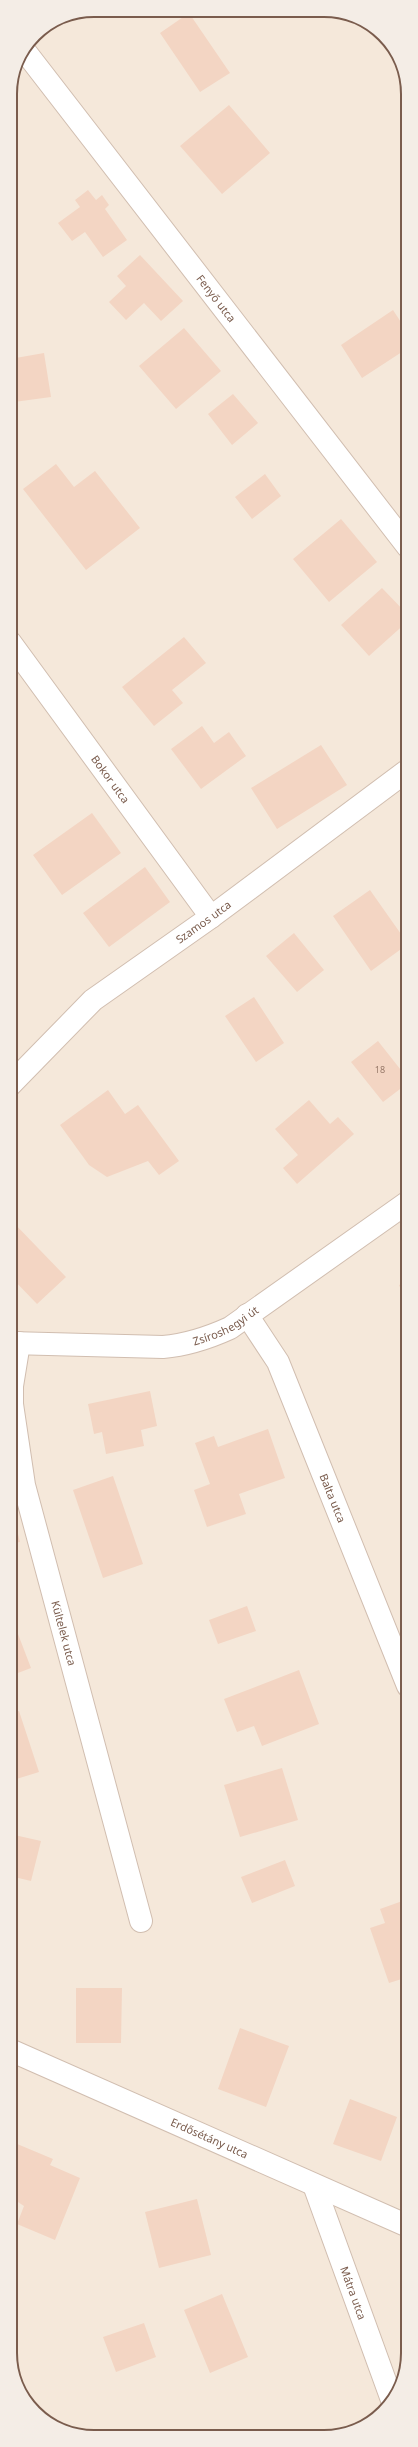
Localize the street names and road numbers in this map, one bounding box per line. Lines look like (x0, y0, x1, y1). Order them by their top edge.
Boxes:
street label: Fenyő utca (193, 271, 239, 325)
street label: Bokor utca (88, 752, 133, 806)
street label: Szamos utca (172, 897, 234, 947)
street label: Zsíroshegyi út (191, 1302, 261, 1348)
street label: Balta utca (317, 1471, 350, 1525)
street label: Kültelek utca (48, 1599, 80, 1667)
street label: Erdősétány utca (169, 2114, 251, 2161)
street label: Mátra utca (337, 2264, 370, 2322)

